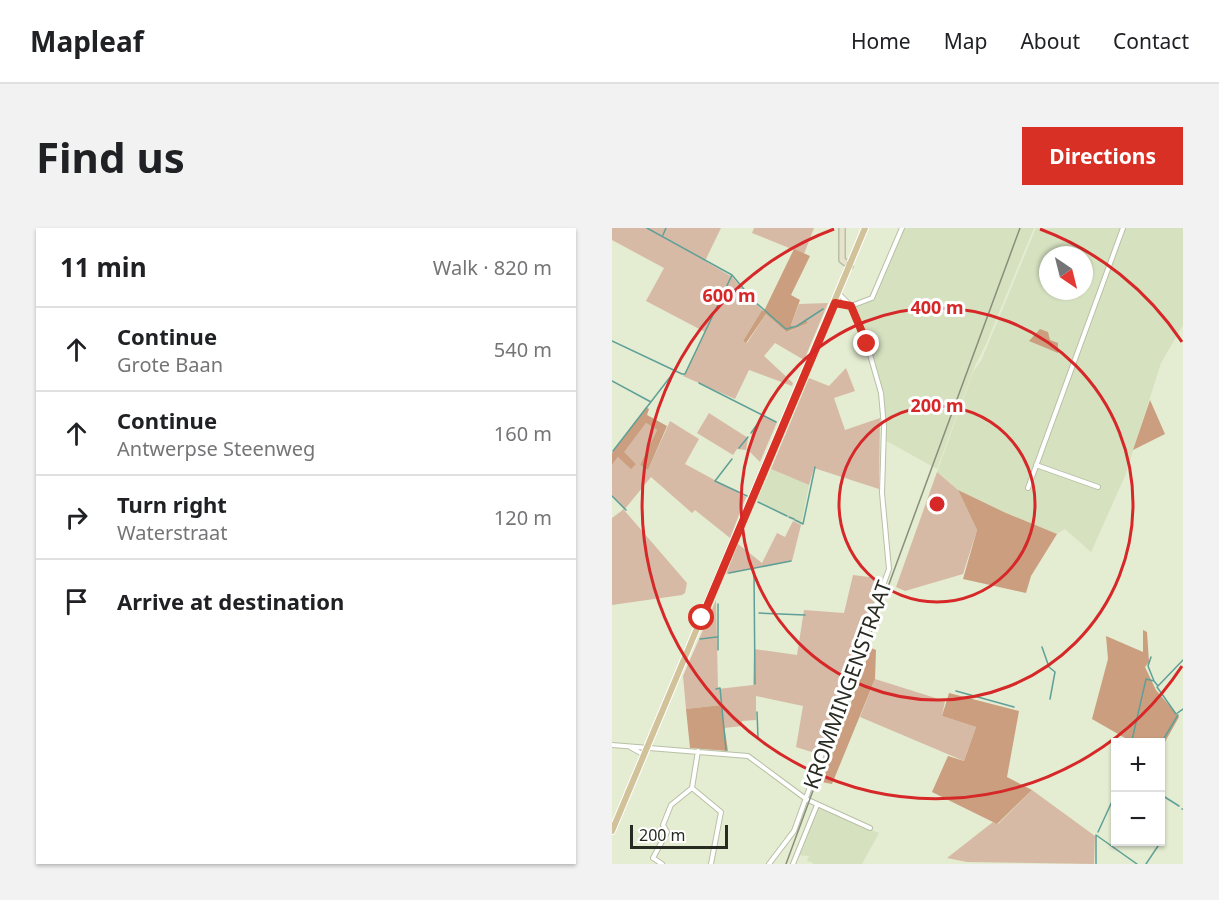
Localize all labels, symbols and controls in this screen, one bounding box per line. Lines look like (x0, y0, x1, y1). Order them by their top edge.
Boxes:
text: Mapleaf (30, 22, 144, 60)
text: Home (851, 27, 911, 55)
text: Map (944, 27, 987, 55)
text: About (1020, 27, 1080, 55)
text: Contact (1113, 27, 1189, 55)
button: Directions (1022, 127, 1183, 185)
text: Find us (36, 128, 185, 185)
north arrow (1039, 246, 1093, 300)
text: 11 min (60, 249, 147, 285)
text: Walk · 820 m (433, 254, 552, 281)
text: 600 m (702, 283, 756, 307)
text: 400 m (910, 295, 964, 319)
text: Continue (117, 321, 217, 351)
route end (853, 330, 879, 356)
icon: ahead (60, 333, 93, 366)
text: 540 m (494, 336, 552, 363)
text: Grote Baan (117, 351, 223, 378)
text: 200 m (910, 393, 964, 417)
text: Continue (117, 405, 217, 435)
icon: ahead (60, 417, 93, 450)
text: 160 m (494, 420, 552, 447)
text: Antwerpse Steenweg (117, 435, 315, 462)
text: Turn right (117, 489, 227, 519)
centre of rings (927, 494, 947, 514)
icon: right (60, 501, 93, 534)
text: 120 m (494, 504, 552, 531)
text: Waterstraat (117, 519, 228, 546)
street label: KROMMINGENSTRAAT (796, 576, 898, 793)
icon: arrive (60, 585, 93, 618)
text: Arrive at destination (117, 586, 344, 616)
route start (688, 604, 714, 630)
map controls (1111, 738, 1165, 846)
button: + (1111, 738, 1165, 792)
button: − (1111, 792, 1165, 846)
scale bar (630, 822, 728, 850)
text: 200 m (639, 824, 686, 846)

